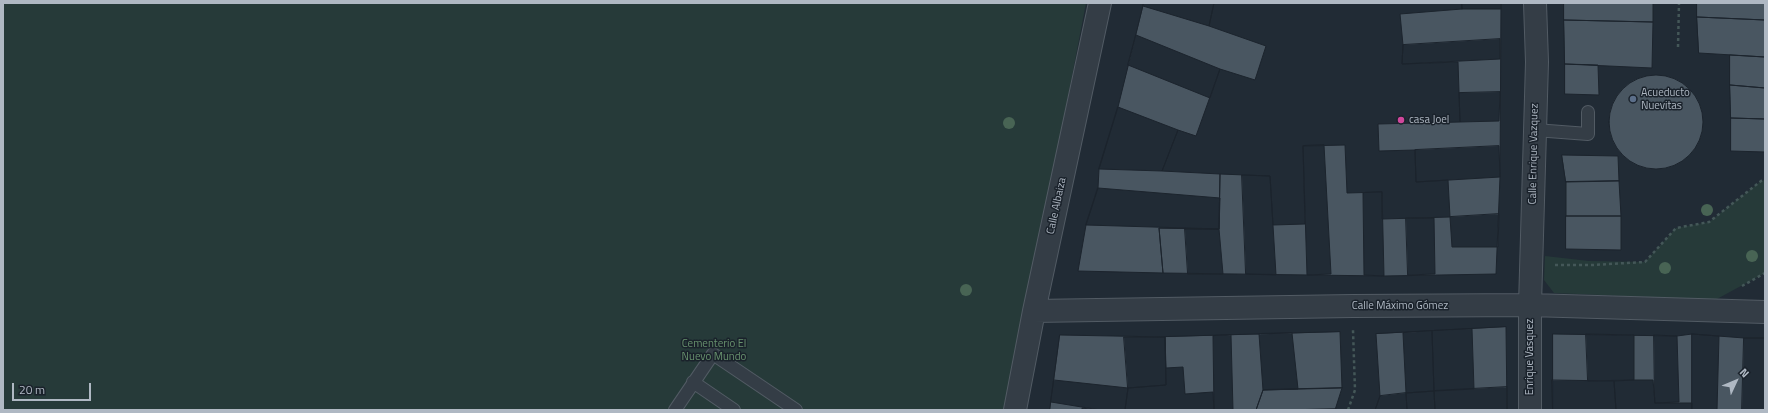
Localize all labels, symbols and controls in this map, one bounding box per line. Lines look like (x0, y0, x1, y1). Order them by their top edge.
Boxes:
place label: Acueducto Nuevitas (1641, 86, 1690, 112)
marker: Acueducto Nuevitas (1628, 94, 1638, 104)
street label: Calle Enrique Vazquez (1527, 103, 1541, 205)
place label: casa Joel (1409, 113, 1449, 127)
marker: casa Joel (1396, 115, 1406, 125)
street label: Calle Albaiza (1045, 176, 1069, 236)
street label: Calle Máximo Gómez (1352, 299, 1448, 313)
street label: Enrique Vasquez (1523, 319, 1537, 395)
park label: Cementerio El Nuevo Mundo (682, 337, 746, 363)
north arrow (1716, 361, 1756, 401)
text: N (1736, 364, 1753, 381)
scale bar (14, 375, 93, 401)
text: 20 m (19, 380, 45, 399)

